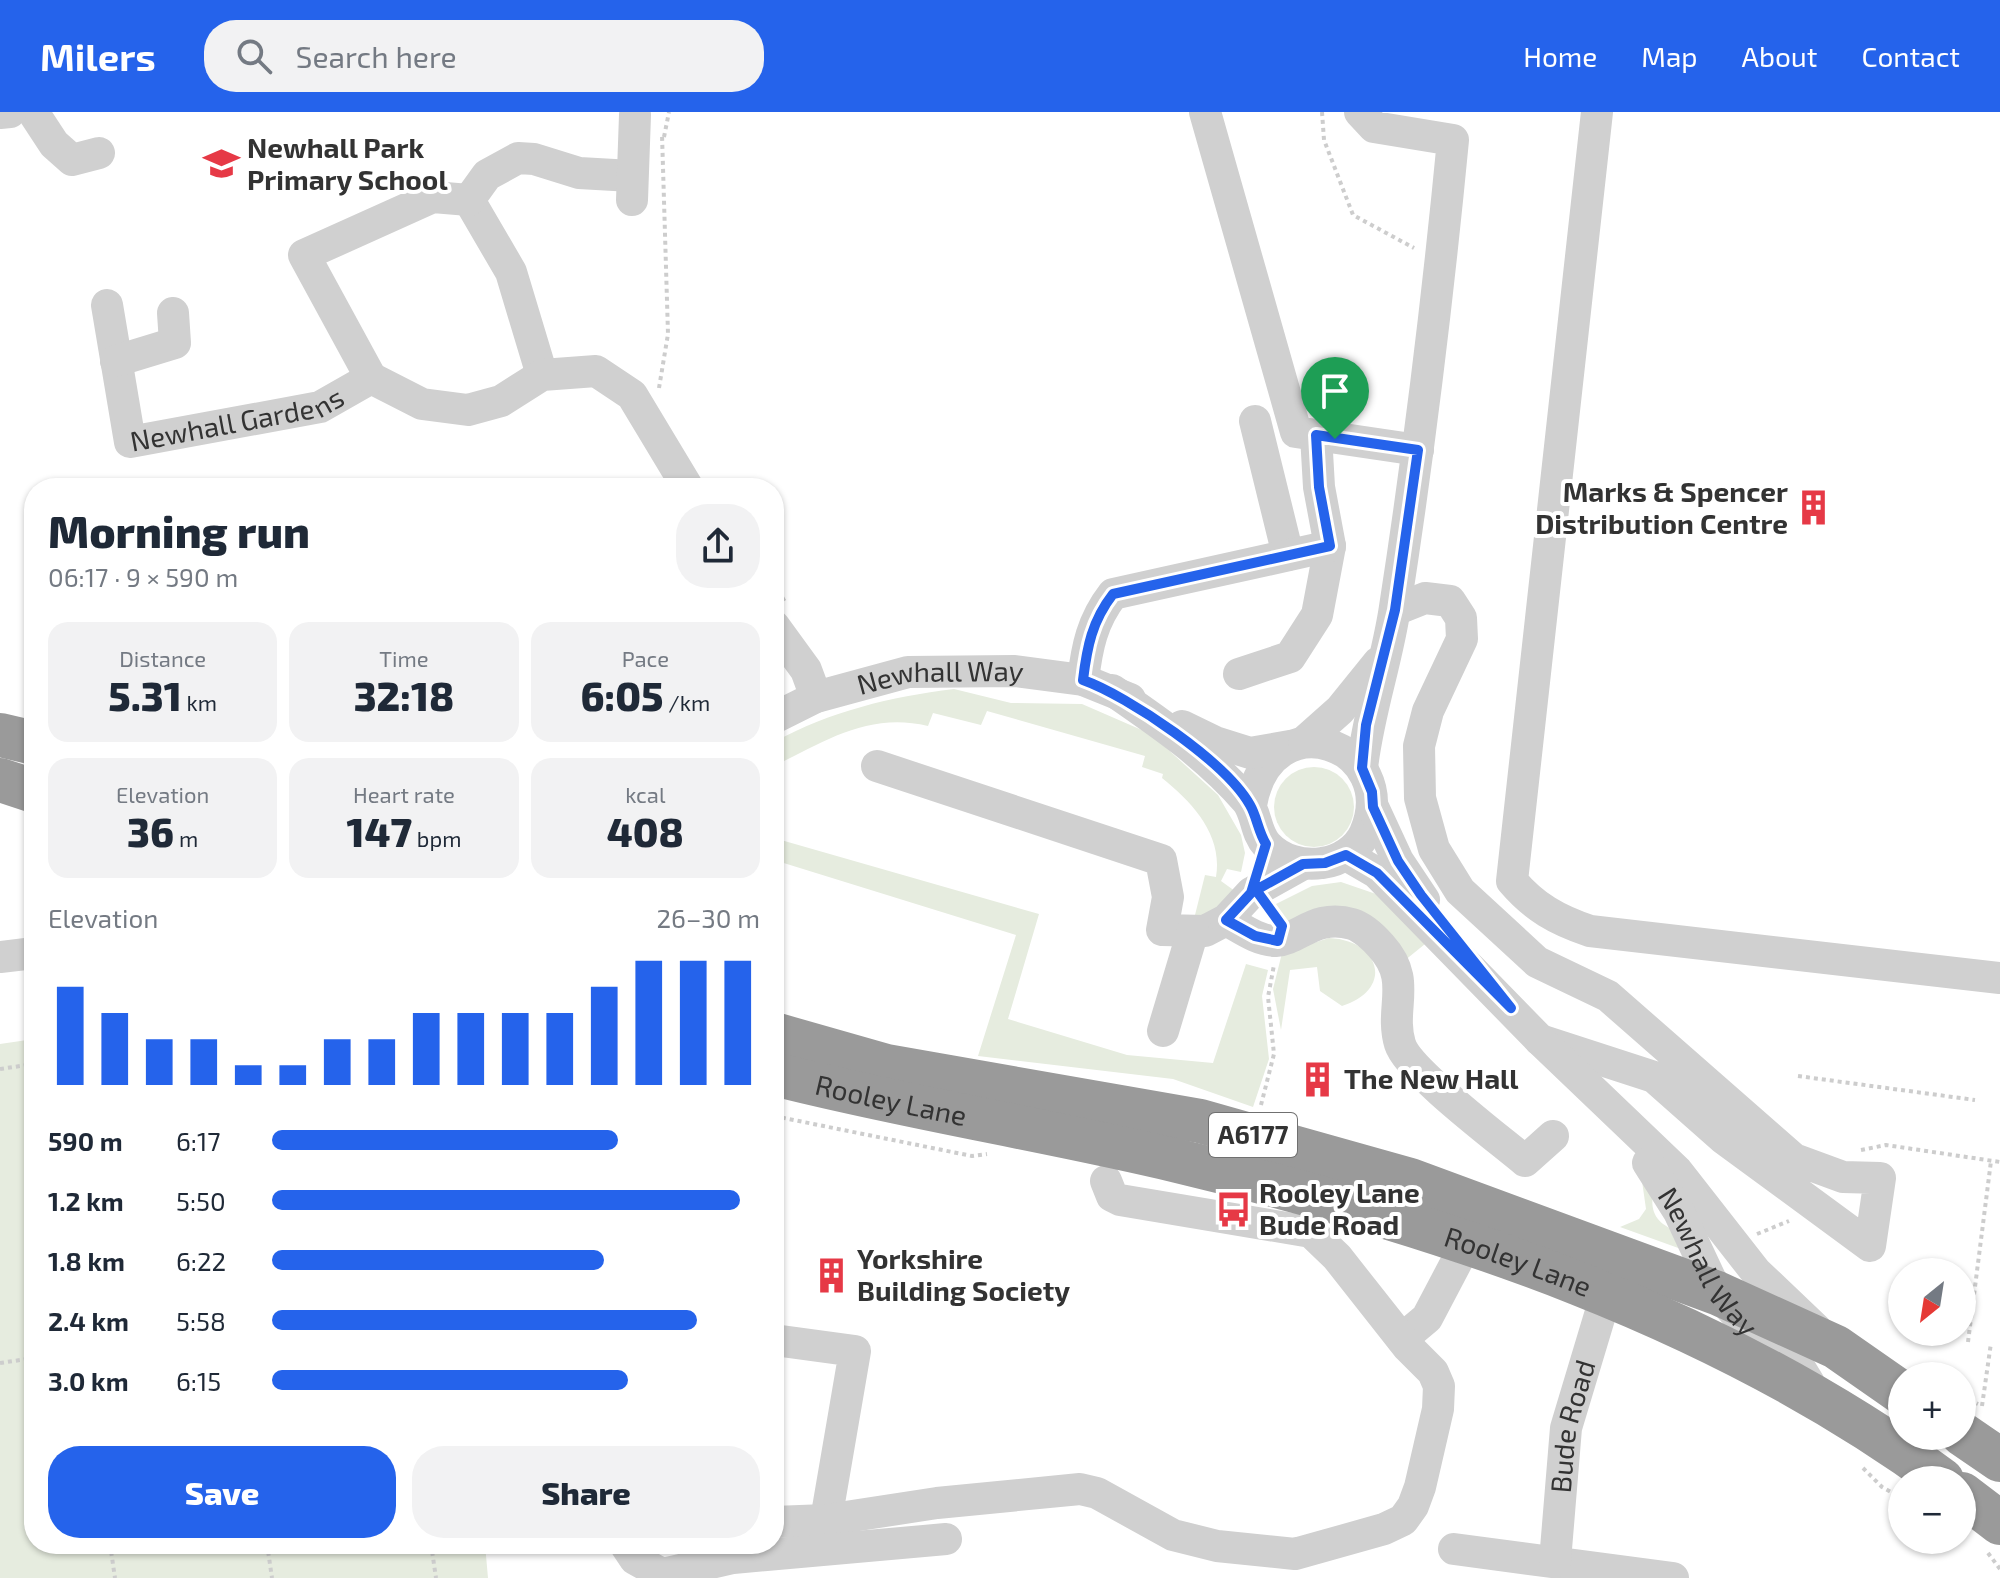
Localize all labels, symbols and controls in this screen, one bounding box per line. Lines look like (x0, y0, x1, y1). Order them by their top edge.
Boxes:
search box (204, 20, 764, 92)
text: Milers (40, 33, 156, 79)
icon: search (232, 34, 276, 78)
text: Search here (296, 38, 457, 74)
text: Home (1523, 39, 1597, 73)
text: Map (1641, 39, 1698, 73)
text: About (1742, 39, 1817, 73)
text: Contact (1861, 39, 1960, 73)
place label: Newhall Park Primary School (247, 130, 448, 196)
school or university icon: Newhall Park Primary School (202, 145, 240, 183)
pin (1301, 357, 1369, 439)
icon: arrive (1313, 369, 1357, 413)
street label: Newhall Gardens (127, 379, 349, 458)
place label: Marks & Spencer Distribution Centre (1535, 474, 1788, 540)
building icon: Marks & Spencer Distribution Centre (1795, 489, 1833, 527)
text: Morning run (48, 504, 310, 557)
button: share (676, 504, 760, 588)
text: 06:17 · 9 × 590 m (48, 561, 238, 592)
text: Distance (119, 645, 206, 671)
text: Time (379, 645, 429, 671)
text: Pace (622, 645, 669, 671)
street label: Newhall Way (853, 652, 1026, 701)
text: 5.31 (108, 671, 182, 719)
text: 32:18 (354, 671, 454, 719)
text: 6:05 (580, 671, 663, 719)
text: km (182, 689, 217, 715)
text: /km (663, 689, 710, 715)
text: Elevation (116, 781, 209, 807)
text: Heart rate (353, 781, 455, 807)
text: kcal (625, 781, 665, 807)
text: 36 (127, 807, 174, 855)
text: 147 (347, 807, 412, 855)
text: 408 (607, 807, 684, 855)
text: m (174, 825, 198, 851)
text: bpm (412, 825, 461, 851)
text: Elevation (48, 902, 158, 933)
text: 26–30 m (656, 902, 760, 933)
building icon: The New Hall (1299, 1060, 1337, 1098)
place label: The New Hall (1344, 1061, 1519, 1095)
street label: Rooley Lane (812, 1067, 970, 1132)
road number: A6177 (1209, 1113, 1297, 1157)
text: 590 m (48, 1125, 123, 1156)
text: 6:17 (176, 1125, 221, 1156)
place label: Rooley Lane Bude Road (1259, 1175, 1420, 1241)
street label: Newhall Way (1652, 1181, 1766, 1343)
text: 1.2 km (48, 1185, 124, 1216)
text: 5:50 (176, 1185, 226, 1216)
bus stop icon: Rooley Lane Bude Road (1214, 1190, 1252, 1228)
street label: Rooley Lane (1440, 1219, 1597, 1303)
place label: Yorkshire Building Society (857, 1241, 1070, 1307)
text: 1.8 km (48, 1245, 125, 1276)
text: 6:22 (176, 1245, 226, 1276)
building icon: Yorkshire Building Society (812, 1256, 850, 1294)
north arrow (1888, 1258, 1976, 1346)
map controls (1888, 1258, 1976, 1554)
text: 2.4 km (48, 1305, 129, 1336)
text: 5:58 (176, 1305, 226, 1336)
street label: Bude Road (1543, 1356, 1602, 1494)
button: + (1888, 1362, 1976, 1450)
text: 3.0 km (48, 1365, 129, 1396)
text: 6:15 (176, 1365, 221, 1396)
button: Save (48, 1446, 396, 1538)
button: Share (412, 1446, 760, 1538)
button: − (1888, 1466, 1976, 1554)

